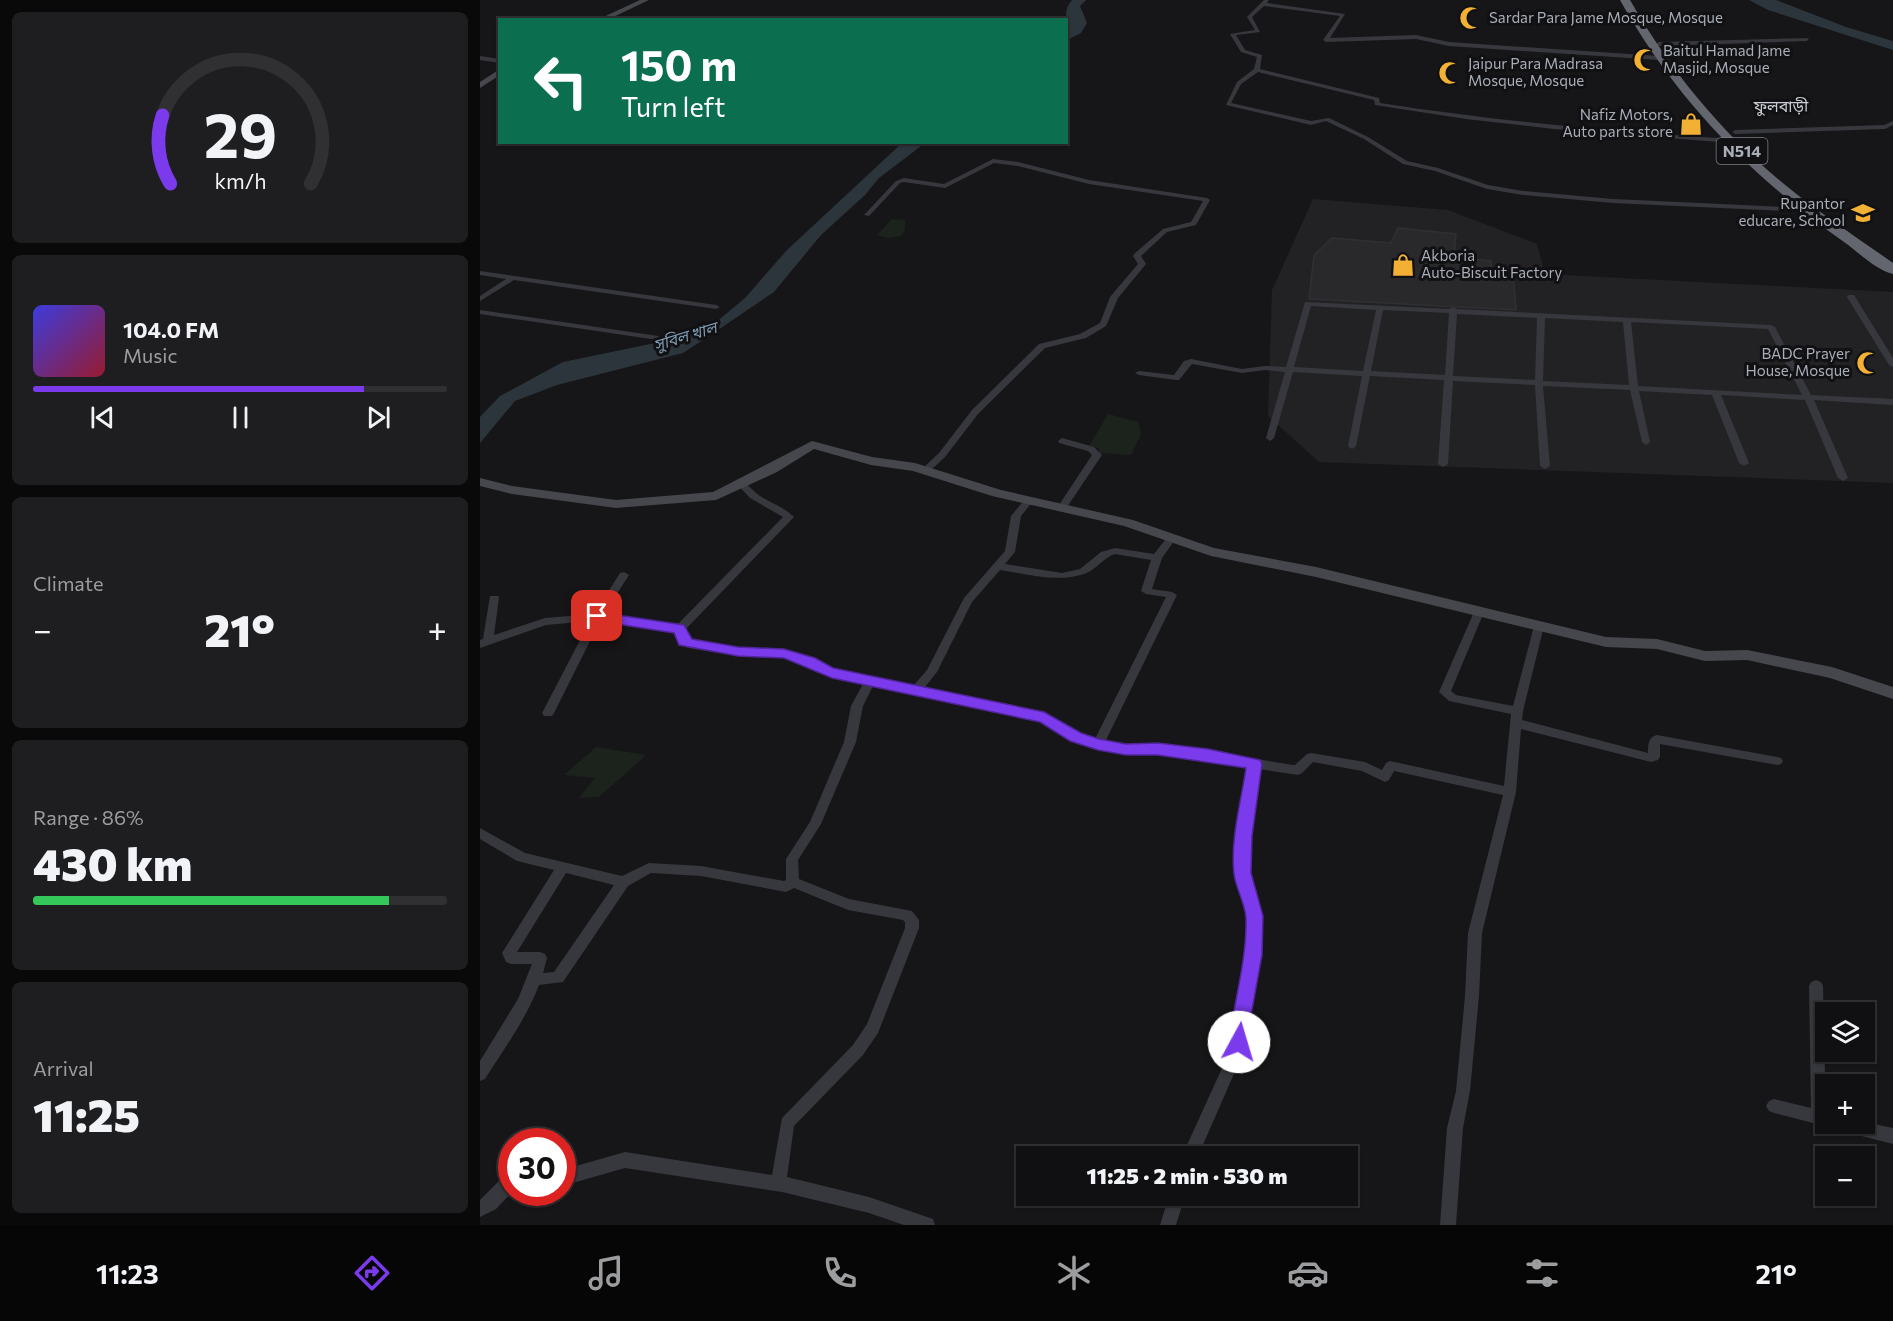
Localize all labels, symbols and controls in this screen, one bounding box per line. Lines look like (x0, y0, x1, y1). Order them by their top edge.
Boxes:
mosque icon: Sardar Para Jame Mosque, Mosque (1458, 5, 1484, 31)
place label: Sardar Para Jame Mosque, Mosque (1489, 8, 1723, 26)
text: 150 m (621, 38, 737, 90)
place label: Baitul Hamad Jame Masjid, Mosque (1663, 41, 1790, 76)
icon: left (522, 42, 600, 120)
mosque icon: Baitul Hamad Jame Masjid, Mosque (1632, 47, 1658, 73)
place label: Jaipur Para Madrasa Mosque, Mosque (1468, 54, 1603, 89)
mosque icon: Jaipur Para Madrasa Mosque, Mosque (1437, 60, 1463, 86)
text: Turn left (621, 90, 725, 123)
text: 29 (203, 95, 277, 171)
district label: ফুলবাড়ী (1753, 96, 1809, 116)
place label: Nafiz Motors, Auto parts store (1563, 105, 1673, 140)
shop icon: Nafiz Motors, Auto parts store (1678, 111, 1704, 137)
road number: N514 (1716, 138, 1768, 164)
text: km/h (214, 168, 266, 194)
place label: Rupantor educare, School (1738, 194, 1845, 229)
school or university icon: Rupantor educare, School (1850, 200, 1876, 226)
place label: Akboria Auto-Biscuit Factory (1421, 246, 1563, 281)
shop icon: Akboria Auto-Biscuit Factory (1390, 252, 1416, 278)
text: 104.0 FM (123, 316, 219, 343)
water label: সুবিল খাল (651, 316, 722, 355)
text: Music (123, 343, 177, 367)
place label: BADC Prayer House, Mosque (1745, 344, 1850, 379)
mosque icon: BADC Prayer House, Mosque (1855, 350, 1881, 376)
icon: previous (86, 401, 119, 434)
icon: pause (224, 401, 257, 434)
icon: next (362, 401, 395, 434)
text: Climate (33, 571, 103, 595)
pin (571, 590, 622, 641)
icon: arrive (580, 599, 613, 632)
text: 21° (204, 601, 275, 656)
text: − (33, 608, 52, 649)
text: + (428, 608, 447, 649)
text: Range · 86% (33, 805, 144, 829)
text: 430 km (33, 835, 192, 890)
map controls (1815, 1002, 1875, 1206)
button: layers (1815, 1002, 1875, 1062)
position arrow (1207, 1010, 1271, 1074)
text: Arrival (33, 1056, 94, 1080)
button: + (1815, 1074, 1875, 1134)
text: 11:25 (33, 1086, 140, 1141)
speed limit sign: 30 (498, 1128, 576, 1206)
button: − (1815, 1146, 1875, 1206)
text: 11:25 · 2 min · 530 m (1087, 1162, 1287, 1189)
icon: directions (351, 1252, 393, 1294)
icon: music (585, 1252, 627, 1294)
icon: phone (819, 1252, 861, 1294)
icon: climate (1053, 1252, 1095, 1294)
icon: car (1287, 1252, 1329, 1294)
icon: filters (1521, 1252, 1563, 1294)
text: 11:23 (96, 1257, 159, 1290)
text: 21° (1755, 1257, 1797, 1290)

